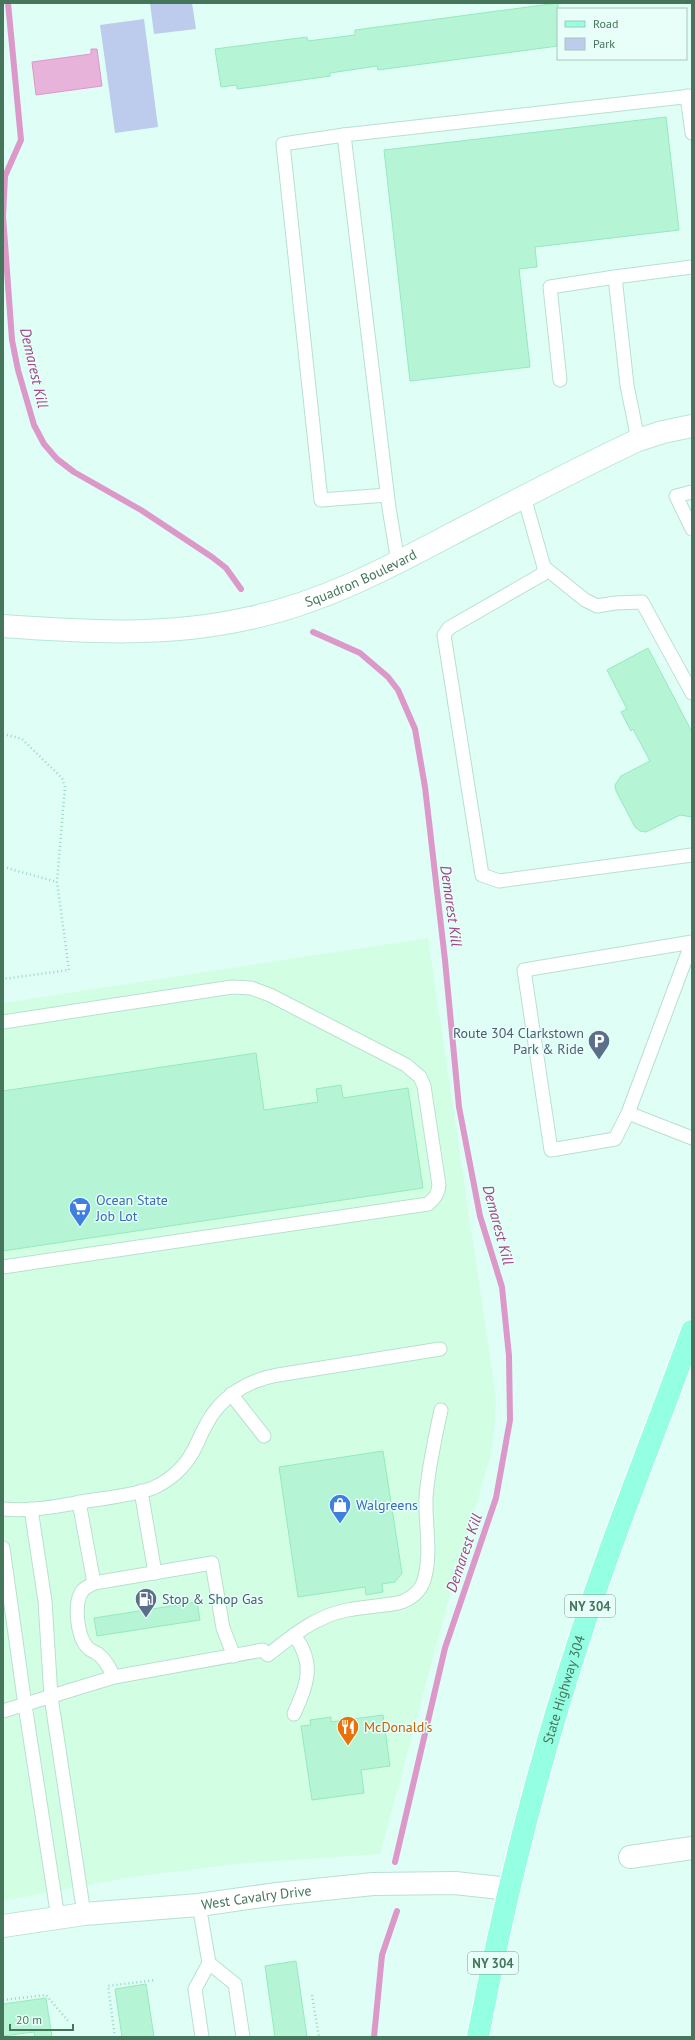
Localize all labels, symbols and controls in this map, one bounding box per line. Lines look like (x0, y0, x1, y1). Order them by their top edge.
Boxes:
legend (557, 8, 687, 60)
text: Road (593, 16, 618, 31)
text: Park (593, 36, 615, 51)
water label: Demarest Kill (16, 326, 53, 410)
street label: Squadron Boulevard (302, 545, 420, 611)
water label: Demarest Kill (436, 864, 467, 948)
place label: Route 304 Clarkstown Park & Ride (453, 1024, 584, 1058)
parking icon: Route 304 Clarkstown Park & Ride (586, 1028, 612, 1061)
water label: Demarest Kill (479, 1183, 518, 1267)
place label: Ocean State Job Lot (95, 1191, 168, 1225)
supermarket icon: Ocean State Job Lot (67, 1195, 93, 1228)
shop icon: Walgreens (327, 1492, 353, 1525)
place label: Walgreens (356, 1496, 418, 1514)
water label: Demarest Kill (441, 1511, 486, 1595)
fuel station icon: Stop & Shop Gas (133, 1586, 159, 1619)
place label: Stop & Shop Gas (162, 1590, 263, 1608)
road number: NY 304 (565, 1595, 615, 1617)
street label: State Highway 304 (539, 1633, 589, 1746)
restaurant icon: McDonald's (335, 1714, 361, 1747)
place label: McDonald's (364, 1718, 432, 1736)
street label: West Cavalry Drive (200, 1881, 312, 1914)
road number: NY 304 (468, 1952, 518, 1974)
scale bar (10, 2006, 73, 2032)
text: 20 m (16, 2012, 42, 2027)

